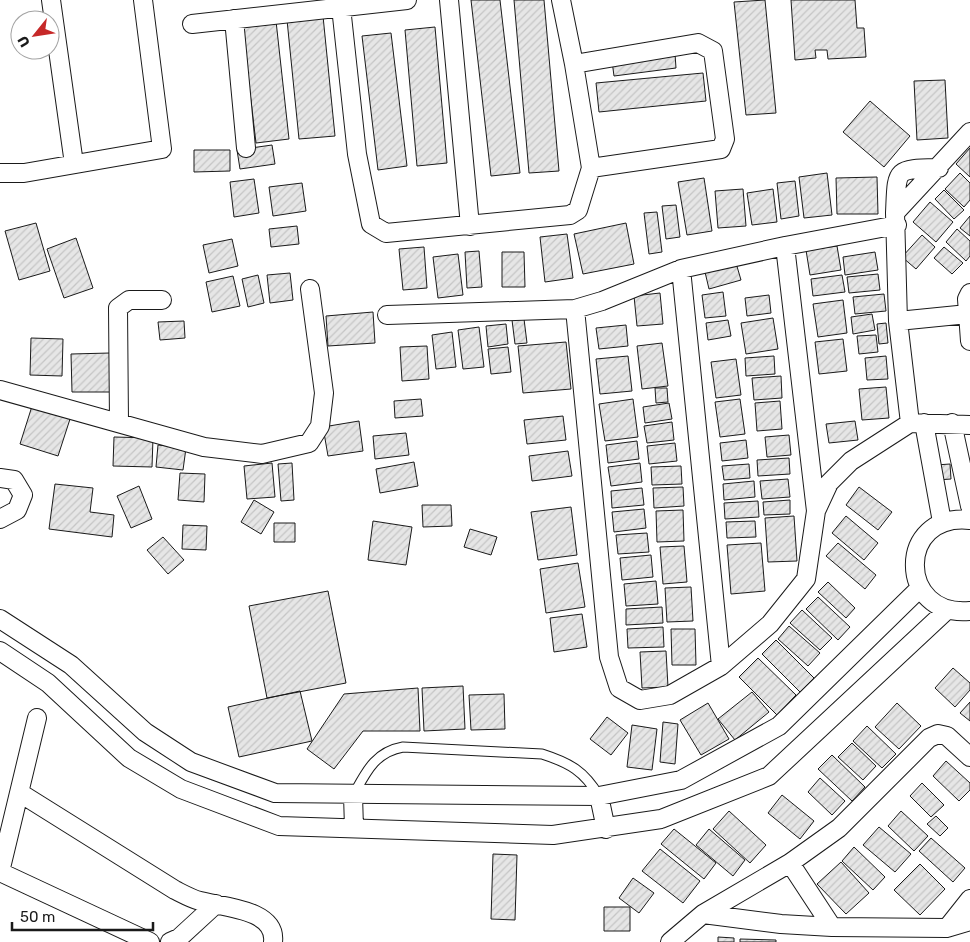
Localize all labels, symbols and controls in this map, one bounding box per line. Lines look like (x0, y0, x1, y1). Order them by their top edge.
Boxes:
north arrow (10, 10, 60, 60)
text: U (14, 33, 34, 50)
scale bar (12, 900, 154, 932)
text: 50 m (20, 908, 55, 926)

